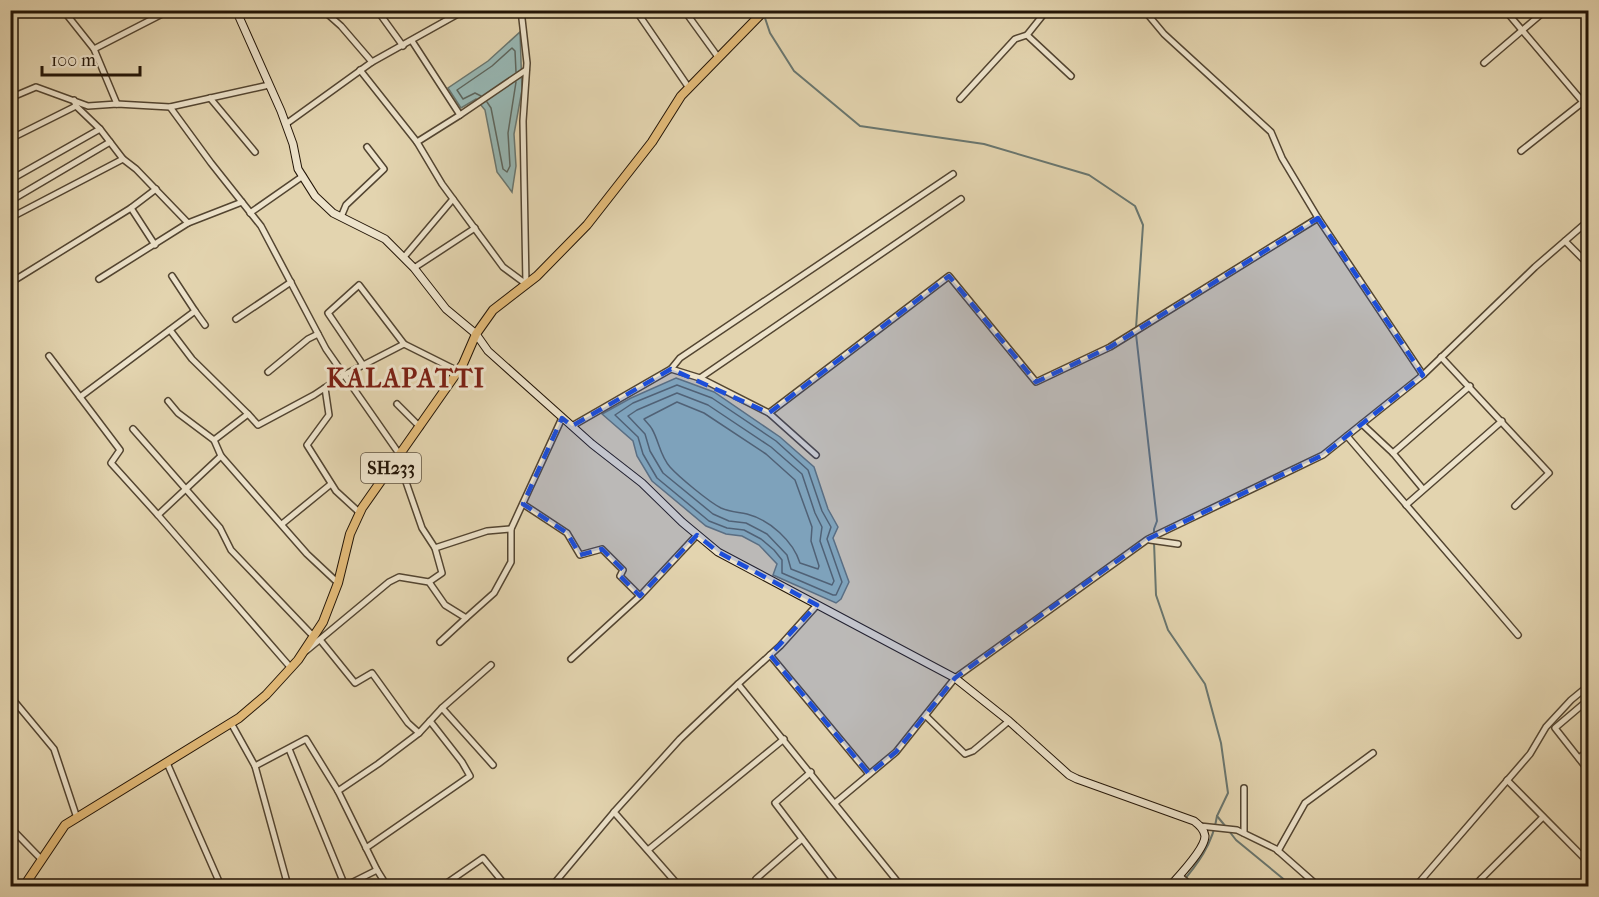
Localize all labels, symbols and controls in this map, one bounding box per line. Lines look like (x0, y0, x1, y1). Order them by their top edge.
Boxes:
scale bar (42, 39, 140, 77)
text: 100 m (51, 50, 96, 71)
district label: KALAPATTI (327, 363, 485, 394)
road number: SH233 (361, 453, 421, 483)

